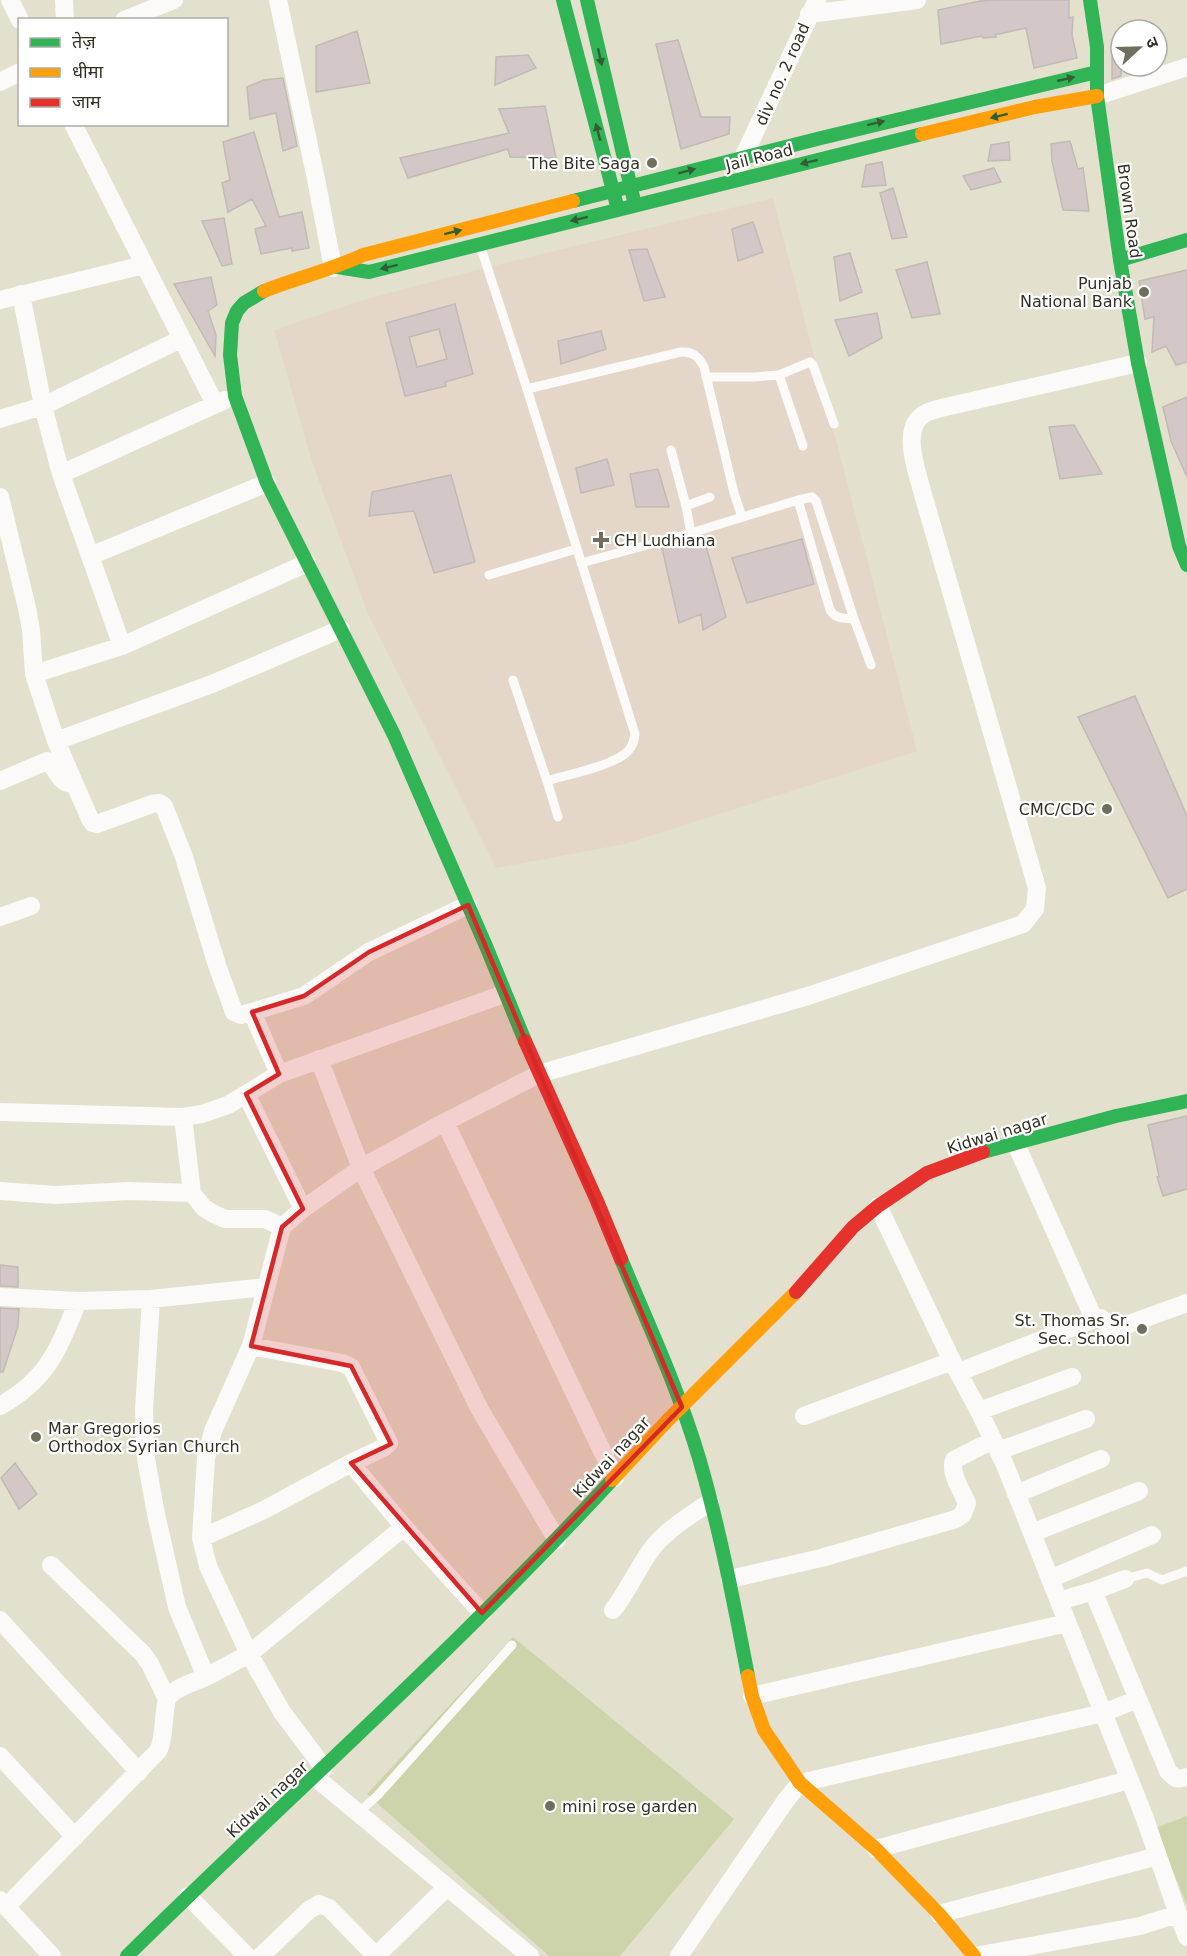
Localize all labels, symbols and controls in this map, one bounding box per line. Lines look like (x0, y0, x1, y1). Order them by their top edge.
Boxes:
legend (18, 18, 228, 126)
north arrow (1109, 18, 1169, 78)
street label: div no. 2 road (751, 20, 814, 128)
text: तेज़ (72, 31, 96, 52)
text: उ (1142, 35, 1163, 51)
one-way arrow (596, 48, 606, 66)
text: धीमा (72, 61, 103, 82)
one-way arrow (1056, 74, 1075, 83)
text: जाम (72, 91, 102, 112)
one-way arrow (989, 111, 1008, 121)
one-way arrow (867, 118, 885, 128)
one-way arrow (592, 123, 602, 142)
street label: Jail Road (723, 140, 795, 175)
place label: The Bite Saga (528, 154, 640, 173)
marker: The Bite Saga (645, 156, 659, 170)
one-way arrow (800, 157, 818, 167)
street label: Brown Road (1113, 162, 1146, 260)
one-way arrow (678, 166, 696, 175)
one-way arrow (569, 215, 588, 225)
one-way arrow (444, 226, 462, 236)
one-way arrow (380, 263, 398, 272)
place label: Punjab National Bank (1020, 274, 1133, 311)
marker: Punjab National Bank (1137, 285, 1151, 299)
marker: CH Ludhiana (592, 531, 610, 549)
place label: CH Ludhiana (614, 531, 716, 550)
place label: CMC/CDC (1019, 800, 1095, 819)
marker: CMC/CDC (1100, 802, 1114, 816)
street label: Kidwai nagar (945, 1109, 1050, 1158)
place label: St. Thomas Sr. Sec. School (1015, 1311, 1130, 1348)
marker: St. Thomas Sr. Sec. School (1135, 1322, 1149, 1336)
street label: Kidwai nagar (569, 1413, 654, 1502)
place label: Mar Gregorios Orthodox Syrian Church (48, 1419, 240, 1456)
marker: Mar Gregorios Orthodox Syrian Church (29, 1430, 43, 1444)
street label: Kidwai nagar (223, 1757, 312, 1842)
place label: mini rose garden (562, 1797, 697, 1816)
marker: mini rose garden (543, 1799, 557, 1813)

